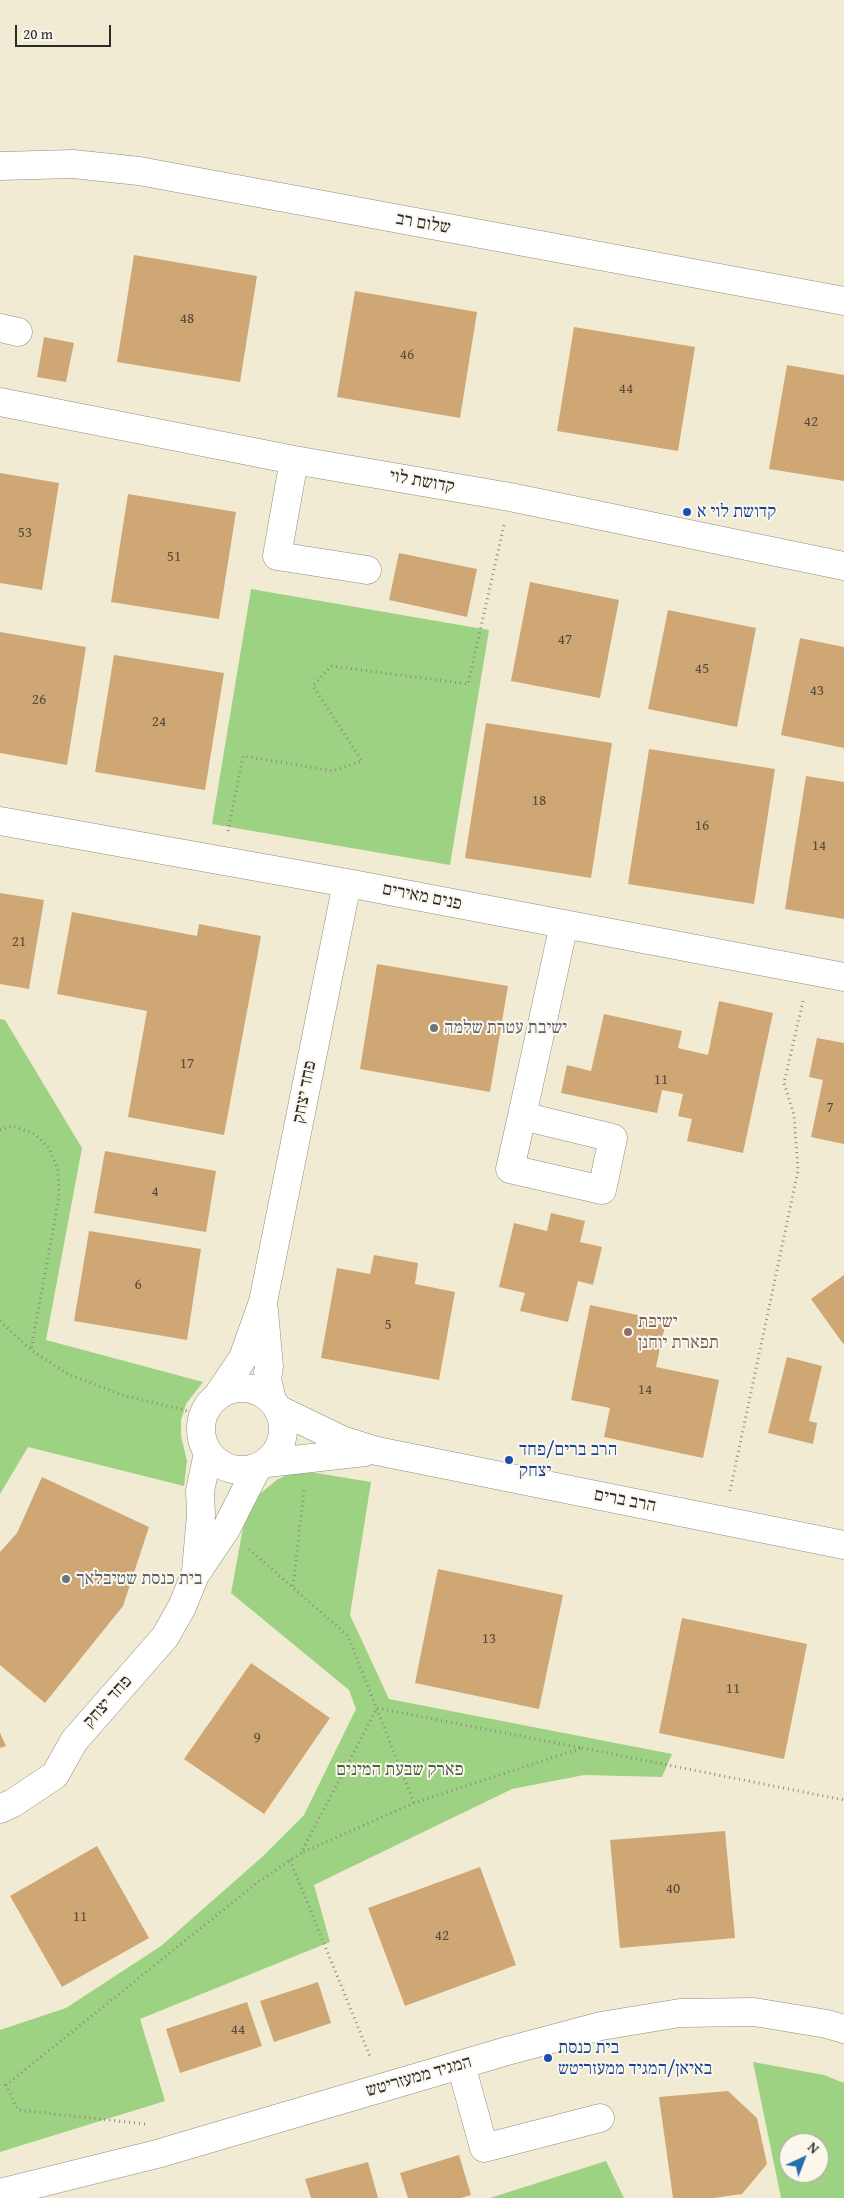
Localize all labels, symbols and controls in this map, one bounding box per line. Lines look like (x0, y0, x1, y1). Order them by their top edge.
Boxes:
scale bar (18, 15, 114, 47)
text: 20 m (23, 23, 53, 44)
street label: שלום רב (394, 209, 452, 239)
house number: 48 (180, 310, 194, 328)
house number: 46 (400, 346, 414, 364)
house number: 44 (619, 380, 633, 398)
house number: 42 (804, 413, 818, 431)
street label: קדושת לוי (388, 466, 456, 498)
place label: קדושת לוי א (697, 501, 776, 523)
marker: קדושת לוי א (681, 506, 693, 518)
house number: 53 (18, 524, 32, 542)
house number: 51 (167, 548, 181, 566)
house number: 47 (558, 631, 572, 649)
house number: 45 (695, 660, 709, 678)
house number: 43 (810, 682, 824, 700)
house number: 26 (32, 691, 46, 709)
house number: 24 (152, 713, 166, 731)
house number: 18 (532, 792, 546, 810)
house number: 16 (695, 817, 709, 835)
house number: 14 (812, 837, 826, 855)
street label: פנים מאירים (380, 879, 464, 915)
house number: 21 (12, 933, 26, 951)
place label: ישיבת עטרת שלמה (444, 1017, 567, 1039)
marker: ישיבת עטרת שלמה (428, 1022, 440, 1034)
house number: 17 (180, 1055, 194, 1073)
street label: פחד יצחק (288, 1059, 322, 1125)
house number: 11 (654, 1071, 668, 1089)
house number: 7 (826, 1099, 834, 1117)
house number: 4 (151, 1183, 159, 1201)
house number: 6 (134, 1276, 142, 1294)
place label: ישיבת תפארת יוחנן (638, 1311, 719, 1354)
house number: 5 (384, 1316, 392, 1334)
marker: ישיבת תפארת יוחנן (622, 1326, 634, 1338)
house number: 14 (638, 1381, 652, 1399)
place label: הרב ברים/פחד יצחק (519, 1439, 617, 1482)
marker: הרב ברים/פחד יצחק (503, 1454, 515, 1466)
street label: הרב ברים (592, 1484, 658, 1518)
place label: בית כנסת שטיבלאך (76, 1568, 202, 1590)
marker: בית כנסת שטיבלאך (60, 1573, 72, 1585)
house number: 13 (482, 1630, 496, 1648)
street label: פחד יצחק (79, 1671, 137, 1733)
house number: 11 (726, 1680, 740, 1698)
house number: 9 (253, 1729, 261, 1747)
park label: פארק שבעת המינים (336, 1759, 464, 1781)
house number: 40 (666, 1880, 680, 1898)
house number: 11 (73, 1908, 87, 1926)
house number: 42 (435, 1927, 449, 1945)
house number: 44 (231, 2021, 245, 2039)
place label: בית כנסת באיאן/המגיד ממעזריטש (558, 2037, 712, 2080)
street label: המגיד ממעזריטש (364, 2052, 474, 2102)
marker: בית כנסת באיאן/המגיד ממעזריטש (542, 2052, 554, 2064)
north arrow (779, 2133, 829, 2183)
text: N (803, 2137, 824, 2158)

